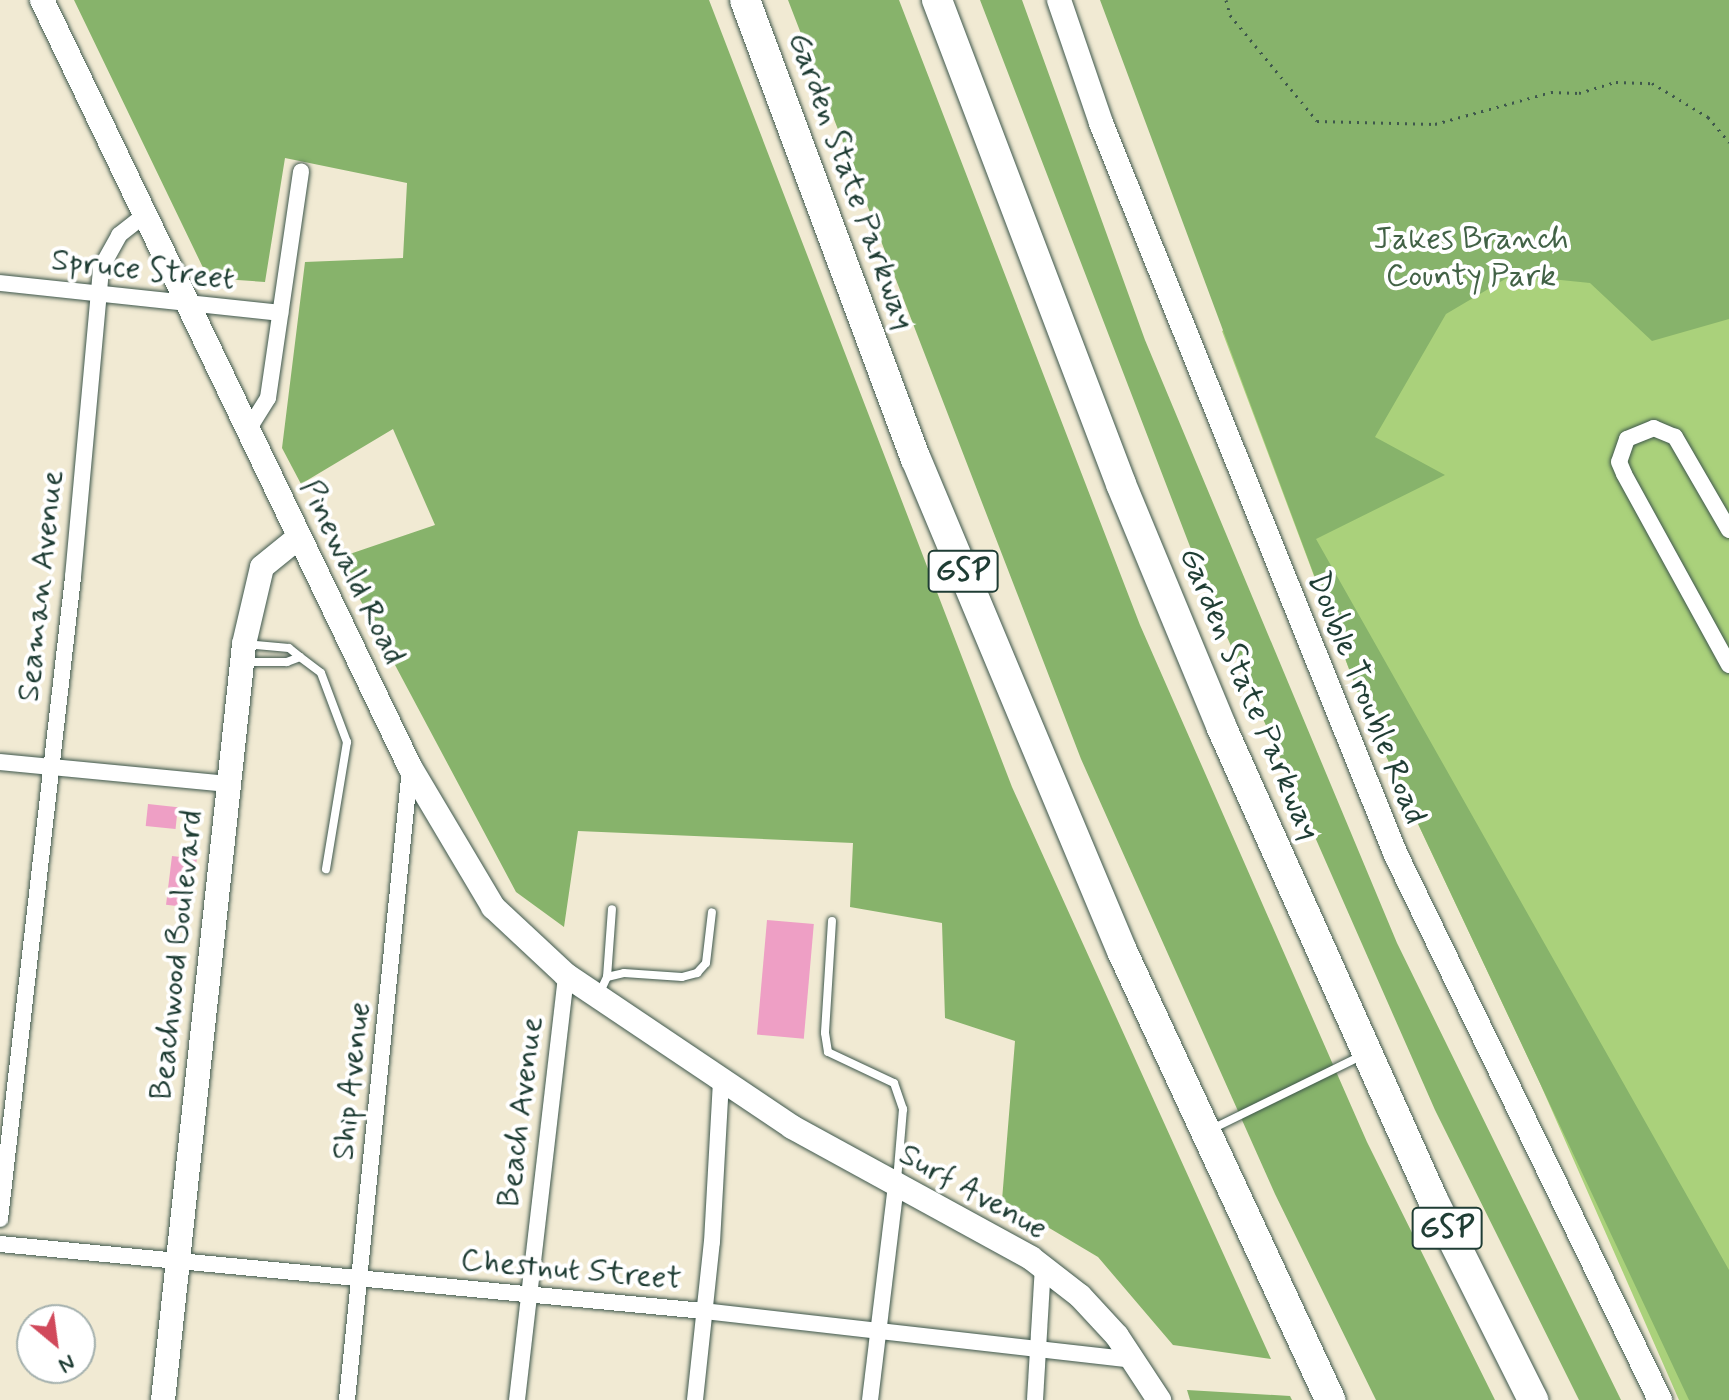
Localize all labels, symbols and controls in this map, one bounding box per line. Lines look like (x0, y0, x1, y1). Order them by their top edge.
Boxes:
street label: Garden State Parkway (781, 31, 921, 331)
park label: Jakes Branch County Park (1373, 221, 1569, 296)
street label: Spruce Street (47, 241, 239, 299)
street label: Seaman Avenue (10, 468, 72, 704)
street label: Pinewald Road (291, 474, 413, 670)
road number: GSP (927, 545, 999, 597)
street label: Garden State Parkway (1172, 546, 1326, 842)
street label: Double Trouble Road (1298, 567, 1434, 829)
street label: Beachwood Boulevard (143, 812, 211, 1098)
street label: Ship Avenue (324, 998, 380, 1164)
street label: Beach Avenue (490, 1014, 552, 1210)
street label: Surf Avenue (890, 1135, 1056, 1249)
road number: GSP (1411, 1202, 1483, 1254)
street label: Chestnut Street (460, 1241, 682, 1299)
north arrow (16, 1304, 96, 1384)
text: N (53, 1347, 80, 1379)

